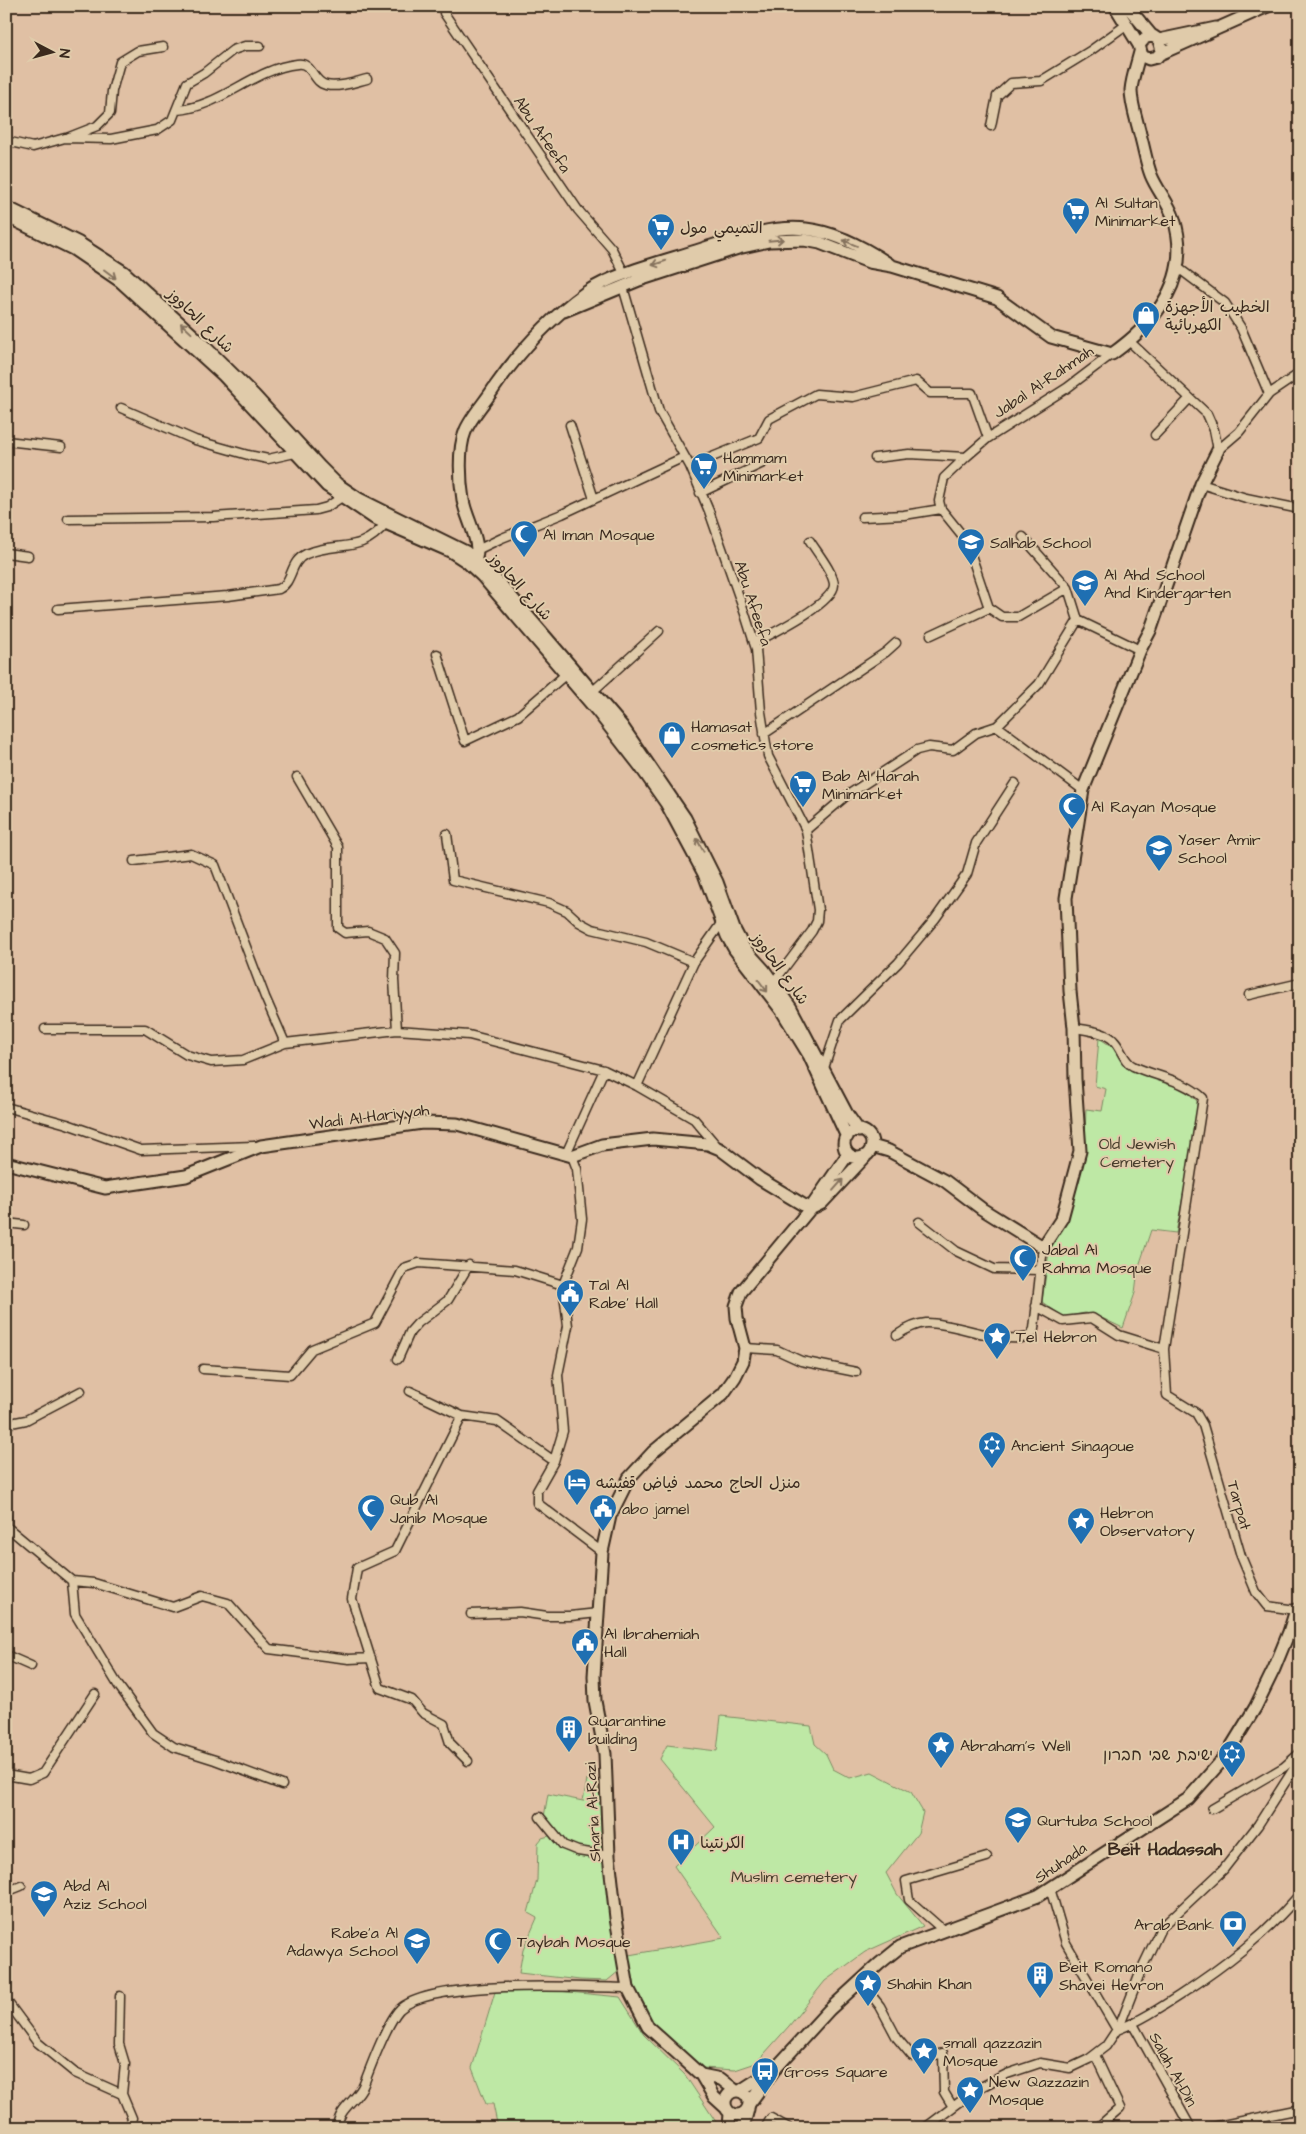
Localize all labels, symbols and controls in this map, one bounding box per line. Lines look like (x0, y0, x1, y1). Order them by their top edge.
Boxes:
north arrow (28, 28, 78, 78)
text: N (54, 48, 74, 59)
street label: Abu Afeefa (508, 92, 576, 177)
place label: Al Sultan Minimarket (1095, 192, 1176, 232)
supermarket icon: Al Sultan Minimarket (1061, 196, 1091, 235)
supermarket icon: التميمي مول (646, 212, 676, 251)
place label: التميمي مول (680, 217, 763, 242)
one-way arrow (767, 236, 783, 245)
one-way arrow (843, 237, 858, 247)
one-way arrow (652, 259, 668, 268)
one-way arrow (103, 268, 116, 279)
street label: شارع الحاووز (161, 282, 238, 358)
place label: الخطيب الأجهزة الكهربائية (1165, 296, 1270, 336)
shop icon: الخطيب الأجهزة الكهربائية (1131, 300, 1161, 339)
one-way arrow (180, 322, 192, 334)
street label: Jabal Al-Rahmah (989, 340, 1098, 423)
place label: Hammam Minimarket (723, 447, 804, 487)
supermarket icon: Hammam Minimarket (689, 451, 719, 490)
mosque icon: Al Iman Mosque (509, 519, 539, 558)
place label: Al Iman Mosque (543, 524, 655, 546)
school or university icon: Salhab School (956, 527, 986, 566)
place label: Salhab School (990, 532, 1091, 554)
street label: شارع الحاووز (482, 546, 557, 626)
street label: Abu Afeefa (729, 558, 777, 649)
place label: Al Ahd School And Kindergarten (1104, 564, 1231, 605)
school or university icon: Al Ahd School And Kindergarten (1070, 568, 1100, 607)
place label: Hamasat cosmetics store (691, 716, 814, 756)
shop icon: Hamasat cosmetics store (657, 720, 687, 759)
place label: Bab Al Harah Minimarket (822, 765, 919, 805)
supermarket icon: Bab Al Harah Minimarket (788, 769, 818, 808)
mosque icon: Al Rayan Mosque (1057, 791, 1087, 830)
place label: Al Rayan Mosque (1091, 796, 1217, 819)
place label: Yaser Amir School (1178, 829, 1261, 869)
school or university icon: Yaser Amir School (1144, 833, 1174, 872)
one-way arrow (695, 838, 705, 853)
street label: شارع الحاووز (745, 926, 814, 1009)
one-way arrow (757, 979, 768, 992)
street label: Wadi Al-Hariyyah (308, 1099, 431, 1136)
park label: Old Jewish Cemetery (1099, 1133, 1175, 1174)
one-way arrow (833, 1178, 844, 1191)
place label: Jabal Al Rahma Mosque (1042, 1239, 1152, 1279)
mosque icon: Jabal Al Rahma Mosque (1008, 1243, 1038, 1282)
place label: Tal Al Rabe' Hall (589, 1274, 658, 1314)
public building icon: Tal Al Rabe' Hall (555, 1278, 585, 1317)
place icon: Tel Hebron (982, 1321, 1012, 1360)
place label: Tel Hebron (1016, 1326, 1097, 1348)
synagogue icon: Ancient Sinagoue (977, 1430, 1007, 1469)
place label: Ancient Sinagoue (1011, 1435, 1135, 1458)
hotel icon: منزل الحاج محمد فياض قفيشه (562, 1467, 592, 1506)
place label: منزل الحاج محمد فياض قفيشه (596, 1472, 801, 1494)
street label: Tarpat (1222, 1478, 1257, 1533)
place label: Qub Al Janib Mosque (390, 1489, 488, 1529)
mosque icon: Qub Al Janib Mosque (356, 1493, 386, 1532)
public building icon: abo jamel (588, 1493, 618, 1532)
place label: abo jamel (622, 1498, 689, 1520)
place label: Hebron Observatory (1100, 1502, 1195, 1543)
place icon: Hebron Observatory (1066, 1506, 1096, 1545)
place label: Al Ibrahemiah Hall (604, 1623, 699, 1663)
public building icon: Al Ibrahemiah Hall (570, 1627, 600, 1666)
place label: Quarantine building (588, 1710, 667, 1751)
building icon: Quarantine building (554, 1714, 584, 1753)
place icon: Abraham's Well (926, 1730, 956, 1769)
place label: Abraham's Well (960, 1735, 1070, 1757)
synagogue icon: ישיבת שבי חברון (1217, 1739, 1247, 1778)
place label: ישיבת שבי חברון (1103, 1744, 1213, 1766)
street label: Sharia Al-Razi (579, 1761, 607, 1862)
school or university icon: Qurtuba School (1003, 1805, 1033, 1844)
place label: Qurtuba School (1037, 1810, 1152, 1832)
hospital icon: الكرنتينا (666, 1827, 696, 1866)
place label: الكرنتينا (700, 1832, 744, 1854)
street label: Shuhada (1030, 1837, 1091, 1888)
district label: Beit Hadassah (1108, 1837, 1223, 1862)
park label: Muslim cemetery (731, 1866, 857, 1889)
place label: Abd Al Aziz School (63, 1875, 147, 1915)
school or university icon: Abd Al Aziz School (29, 1879, 59, 1918)
bank icon: Arab Bank (1218, 1909, 1248, 1948)
place label: Arab Bank (1134, 1914, 1214, 1936)
place label: Rabe'a Al Adawya School (286, 1922, 398, 1963)
school or university icon: Rabe'a Al Adawya School (402, 1926, 432, 1965)
mosque icon: Taybah Mosque (483, 1926, 513, 1965)
place label: Taybah Mosque (517, 1931, 631, 1954)
place label: Beit Romano Shavei Hevron (1059, 1956, 1164, 1996)
building icon: Beit Romano Shavei Hevron (1025, 1960, 1055, 1999)
place icon: Shahin Khan (853, 1968, 883, 2007)
place label: Shahin Khan (887, 1973, 972, 1995)
street label: Salah Al-Din (1144, 2028, 1203, 2111)
place label: small qazzazin Mosque (943, 2032, 1042, 2072)
place icon: small qazzazin Mosque (909, 2036, 939, 2075)
bus stop icon: Gross Square (750, 2056, 780, 2095)
place label: Gross Square (784, 2061, 888, 2083)
place label: New Qazzazin Mosque (989, 2071, 1089, 2111)
place icon: New Qazzazin Mosque (955, 2075, 985, 2114)

